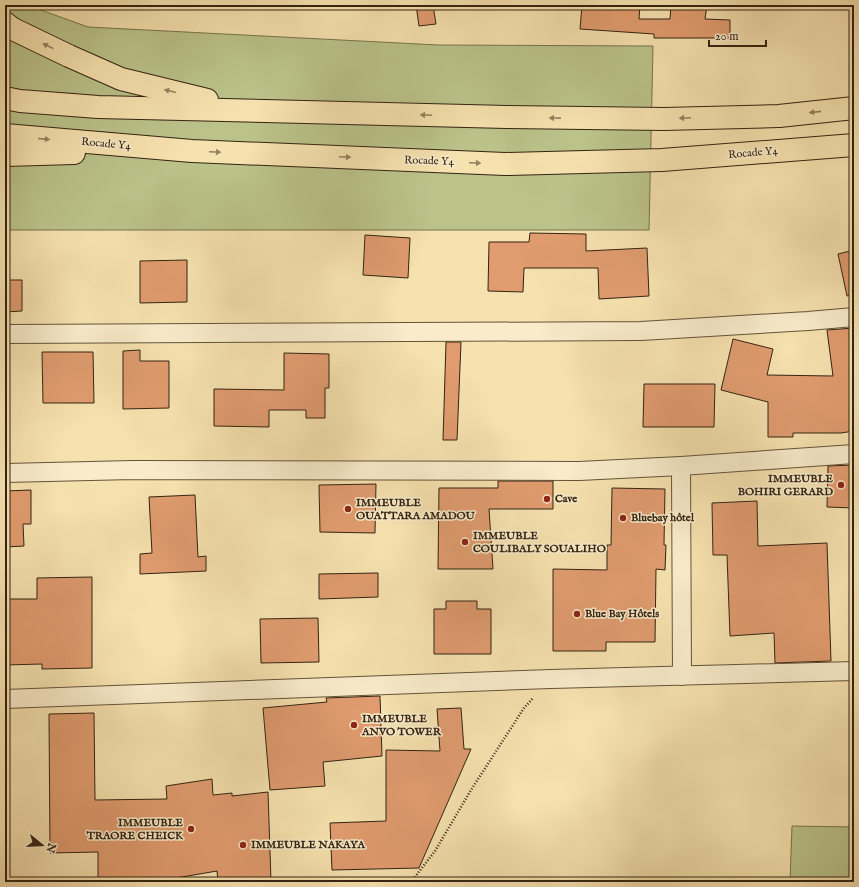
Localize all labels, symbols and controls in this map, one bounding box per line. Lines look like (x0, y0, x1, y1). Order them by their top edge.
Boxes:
scale bar (709, 22, 766, 48)
text: 20 m (715, 29, 738, 44)
one-way arrow (43, 43, 54, 50)
one-way arrow (163, 88, 176, 94)
one-way arrow (809, 109, 821, 115)
one-way arrow (419, 112, 432, 118)
one-way arrow (548, 115, 561, 121)
one-way arrow (678, 115, 691, 121)
one-way arrow (38, 135, 50, 142)
street label: Rocade Y4 (81, 135, 132, 153)
street label: Rocade Y4 (728, 144, 779, 162)
one-way arrow (209, 149, 222, 155)
street label: Rocade Y4 (404, 153, 455, 169)
one-way arrow (339, 154, 351, 161)
one-way arrow (469, 160, 482, 166)
place label: IMMEUBLE BOHIRI GERARD (738, 472, 833, 499)
marker: IMMEUBLE BOHIRI GERARD (836, 480, 846, 490)
place label: Cave (555, 492, 577, 506)
marker: Cave (542, 494, 552, 504)
place label: IMMEUBLE OUATTARA AMADOU (356, 496, 476, 523)
marker: IMMEUBLE OUATTARA AMADOU (343, 504, 353, 514)
place label: Bluebay hôtel (631, 511, 695, 525)
marker: Bluebay hôtel (618, 513, 628, 523)
place label: IMMEUBLE COULIBALY SOUALIHO (473, 529, 606, 556)
marker: IMMEUBLE COULIBALY SOUALIHO (460, 537, 470, 547)
place label: Blue Bay Hôtels (585, 607, 659, 621)
marker: Blue Bay Hôtels (572, 609, 582, 619)
place label: IMMEUBLE ANVO TOWER (361, 712, 442, 739)
marker: IMMEUBLE ANVO TOWER (349, 720, 359, 730)
place label: IMMEUBLE TRAORE CHEICK (86, 816, 184, 843)
marker: IMMEUBLE TRAORE CHEICK (186, 824, 196, 834)
north arrow (22, 825, 62, 865)
place label: IMMEUBLE NAKAYA (251, 838, 366, 852)
text: N (42, 840, 59, 855)
marker: IMMEUBLE NAKAYA (238, 840, 248, 850)

